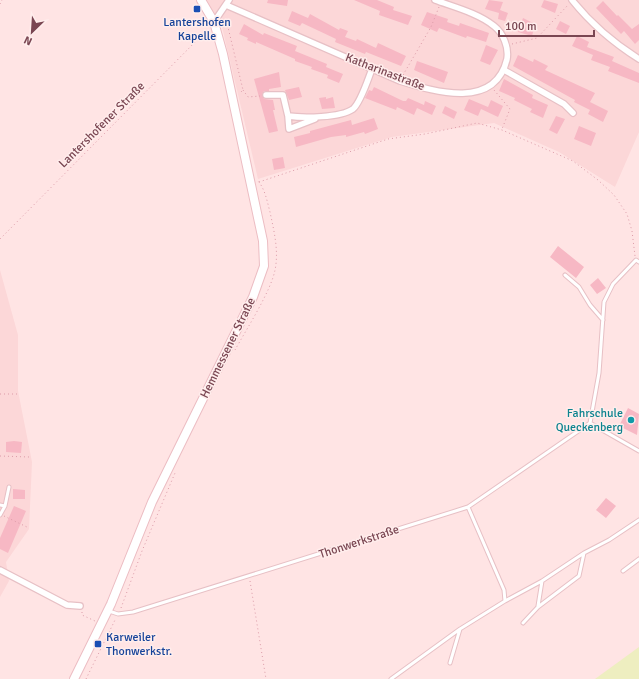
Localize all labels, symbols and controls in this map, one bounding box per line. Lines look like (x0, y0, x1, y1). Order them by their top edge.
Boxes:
marker: Lantershofen Kapelle (192, 4, 202, 14)
north arrow (12, 12, 52, 52)
scale bar (499, 12, 594, 38)
place label: Lantershofen Kapelle (163, 15, 231, 44)
text: 100 m (505, 19, 537, 34)
text: N (22, 33, 34, 48)
street label: Katharinastraße (343, 50, 427, 94)
street label: Lantershofener Straße (56, 79, 148, 171)
street label: Hemmessener Straße (197, 295, 259, 401)
place label: Fahrschule Queckenberg (556, 406, 623, 435)
marker: Fahrschule Queckenberg (626, 415, 636, 425)
street label: Thonwerkstraße (317, 522, 401, 562)
place label: Karweiler Thonwerkstr. (106, 630, 172, 659)
marker: Karweiler Thonwerkstr. (93, 639, 103, 649)

